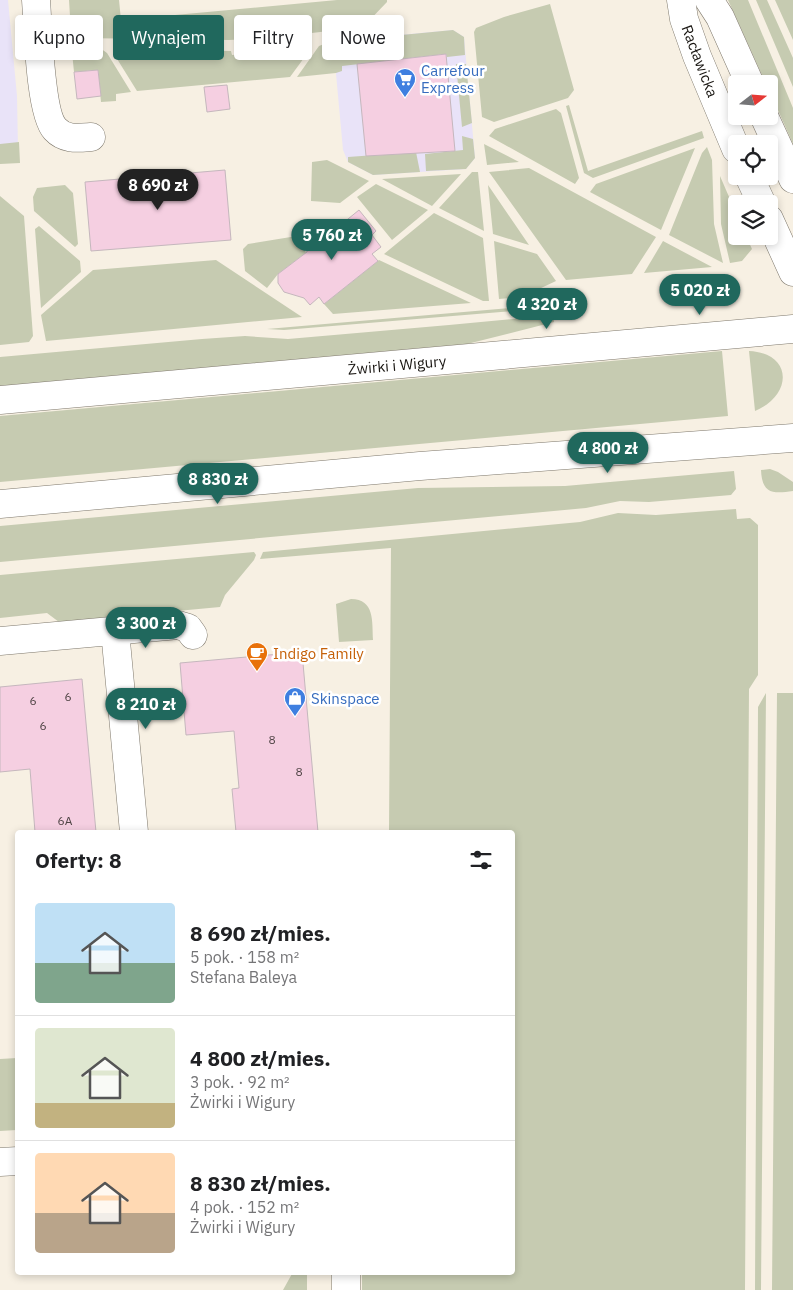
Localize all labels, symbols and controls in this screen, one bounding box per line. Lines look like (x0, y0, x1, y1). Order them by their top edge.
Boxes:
chip: Kupno (15, 15, 103, 60)
chip: Wynajem (113, 15, 224, 60)
chip: Filtry (234, 15, 312, 60)
chip: Nowe (322, 15, 404, 60)
street label: Racławicka (678, 22, 722, 100)
place label: Carrefour Express (421, 61, 485, 97)
supermarket icon: Carrefour Express (393, 67, 417, 98)
north arrow (728, 75, 778, 125)
map controls (728, 75, 778, 245)
button: locate (728, 135, 778, 185)
pin: 8 690 zł (106, 168, 210, 211)
text: 8 690 zł (128, 175, 188, 195)
button: layers (728, 195, 778, 245)
pin: 5 760 zł (280, 218, 384, 261)
text: 5 760 zł (302, 225, 362, 245)
pin: 5 020 zł (648, 274, 752, 316)
text: 5 020 zł (670, 280, 730, 300)
pin: 4 320 zł (495, 288, 599, 330)
text: 4 320 zł (517, 294, 577, 314)
street label: Żwirki i Wigury (347, 351, 447, 379)
pin: 4 800 zł (556, 432, 660, 474)
text: 4 800 zł (578, 438, 638, 458)
pin: 8 830 zł (166, 462, 270, 505)
text: 8 830 zł (188, 469, 248, 489)
pin: 3 300 zł (94, 606, 198, 649)
text: 3 300 zł (116, 613, 176, 633)
cafe icon: Indigo Family (245, 641, 269, 672)
place label: Indigo Family (273, 644, 364, 663)
shop icon: Skinspace (283, 686, 307, 717)
pin: 8 210 zł (94, 688, 198, 730)
house number: 6 (64, 689, 72, 704)
place label: Skinspace (311, 689, 380, 708)
house number: 6 (29, 693, 37, 708)
text: 8 210 zł (116, 694, 176, 714)
house number: 6 (39, 718, 47, 733)
house number: 8 (268, 732, 276, 747)
house number: 8 (295, 764, 303, 779)
house number: 6A (58, 813, 73, 828)
text: Oferty: 8 (35, 846, 122, 874)
icon: filters (467, 846, 495, 874)
text: 8 690 zł/mies. (190, 919, 331, 947)
icon: home (75, 923, 135, 983)
text: 5 pok. · 158 m² (190, 947, 299, 967)
text: Stefana Baleya (190, 967, 297, 987)
text: 4 800 zł/mies. (190, 1044, 331, 1072)
icon: home (75, 1048, 135, 1108)
text: 3 pok. · 92 m² (190, 1072, 290, 1092)
text: Żwirki i Wigury (190, 1092, 295, 1112)
text: 8 830 zł/mies. (190, 1169, 331, 1197)
icon: home (75, 1173, 135, 1233)
text: 4 pok. · 152 m² (190, 1197, 299, 1217)
text: Żwirki i Wigury (190, 1217, 295, 1237)

